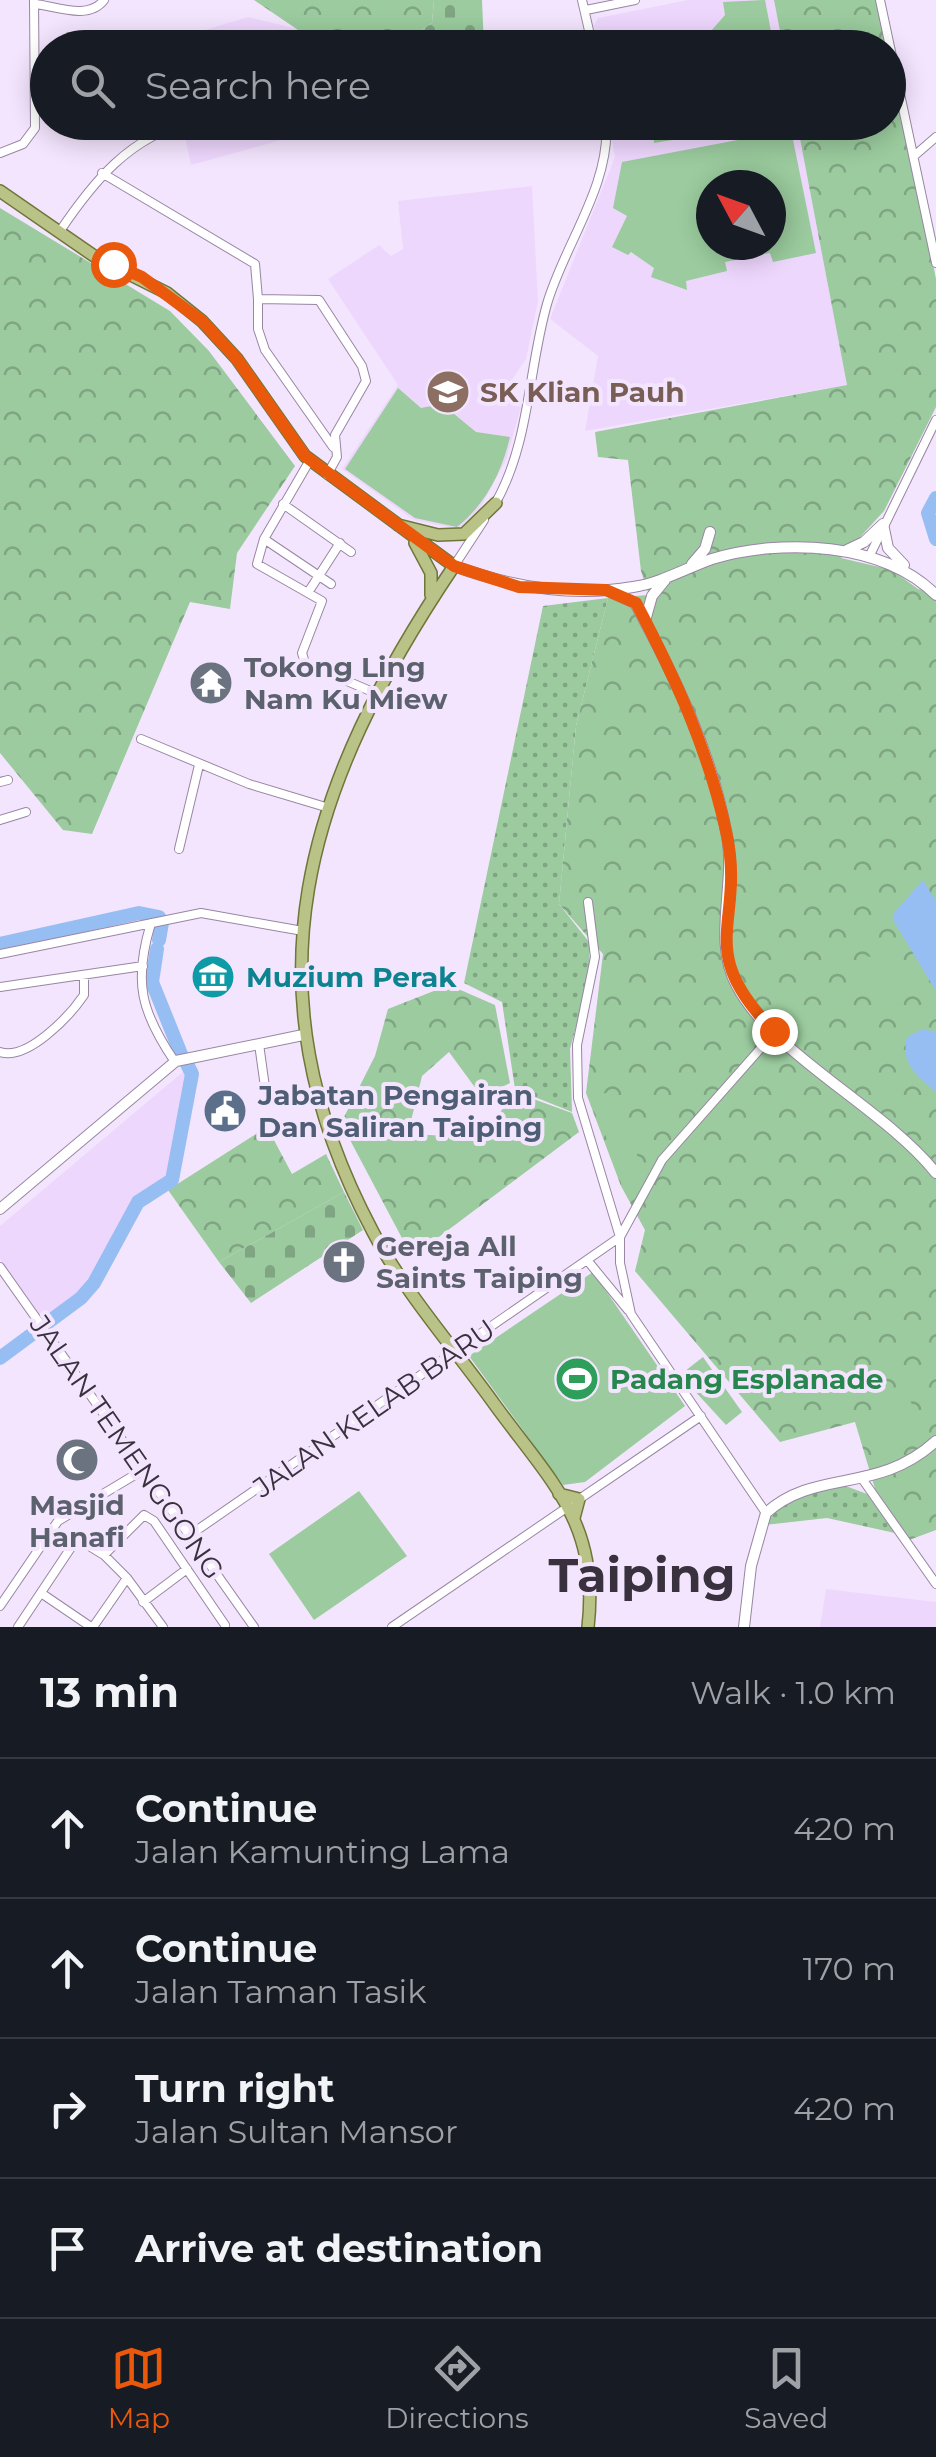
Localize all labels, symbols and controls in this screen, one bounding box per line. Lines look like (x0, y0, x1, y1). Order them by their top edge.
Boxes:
search box (30, 30, 906, 140)
icon: search (65, 58, 120, 113)
text: Search here (145, 62, 371, 109)
north arrow (696, 170, 786, 260)
route start (91, 242, 137, 288)
school or university icon: SK Klian Pauh (425, 369, 471, 415)
place label: SK Klian Pauh (480, 375, 685, 409)
place label: Tokong Ling Nam Ku Miew (244, 650, 448, 716)
temple icon: Tokong Ling Nam Ku Miew (188, 660, 234, 706)
museum icon: Muzium Perak (190, 954, 236, 1000)
place label: Muzium Perak (246, 960, 457, 994)
route end (752, 1009, 798, 1055)
place label: Jabatan Pengairan Dan Saliran Taiping (257, 1078, 542, 1144)
public building icon: Jabatan Pengairan Dan Saliran Taiping (202, 1088, 248, 1134)
place label: Gereja All Saints Taiping (376, 1229, 583, 1295)
church icon: Gereja All Saints Taiping (321, 1239, 367, 1285)
street label: JALAN TEMENGGONG (22, 1308, 231, 1586)
street label: JALAN KELAB BARU (246, 1312, 502, 1505)
sports icon: Padang Esplanade (554, 1356, 600, 1402)
place label: Padang Esplanade (610, 1362, 883, 1396)
mosque icon: Masjid Hanafi (54, 1437, 100, 1483)
place label: Masjid Hanafi (29, 1488, 125, 1554)
district label: Taiping (549, 1546, 735, 1604)
text: 13 min (40, 1666, 179, 1718)
text: Walk · 1.0 km (690, 1673, 896, 1712)
text: Continue (135, 1785, 317, 1832)
icon: ahead (40, 1801, 95, 1856)
text: 420 m (793, 1809, 896, 1848)
text: Jalan Kamunting Lama (135, 1832, 510, 1871)
text: Continue (135, 1925, 317, 1972)
icon: ahead (40, 1941, 95, 1996)
text: 170 m (803, 1949, 896, 1988)
text: Jalan Taman Tasik (135, 1972, 426, 2011)
text: Turn right (135, 2065, 334, 2112)
icon: right (40, 2081, 95, 2136)
text: 420 m (793, 2089, 896, 2128)
text: Jalan Sultan Mansor (135, 2112, 458, 2151)
icon: arrive (40, 2221, 95, 2276)
text: Arrive at destination (135, 2225, 543, 2272)
tab: Map (108, 2341, 170, 2435)
tab: Directions (385, 2341, 529, 2435)
tab: Saved (744, 2341, 828, 2435)

